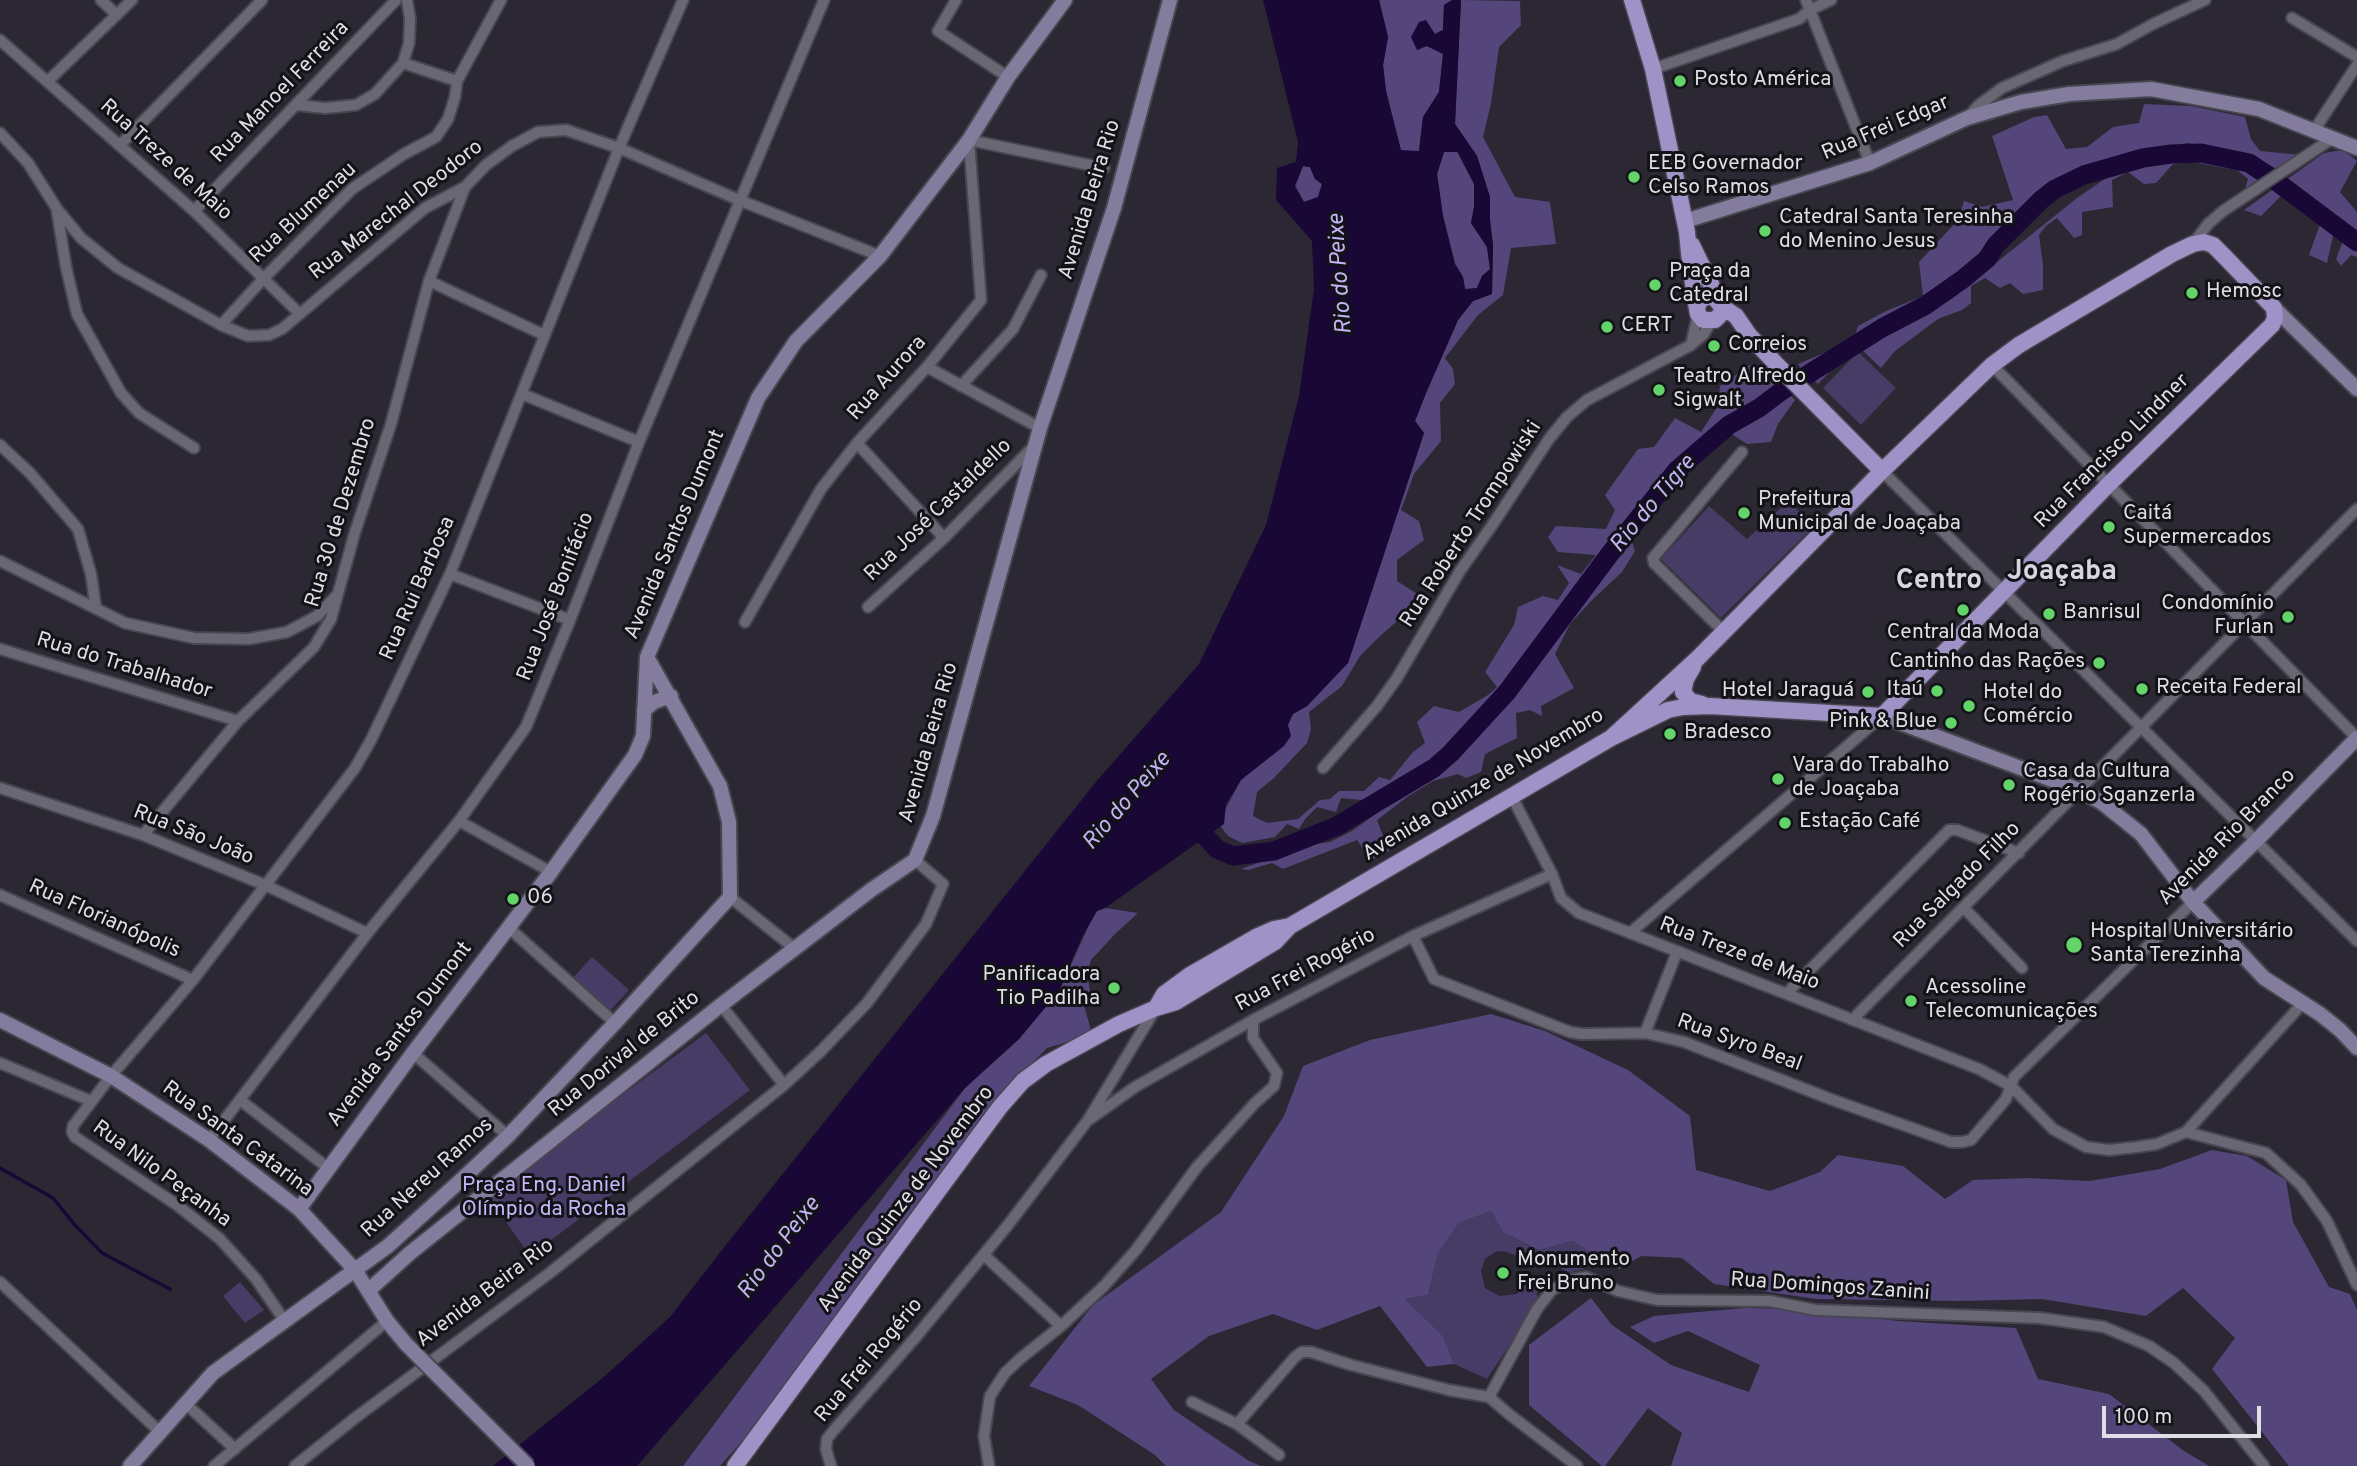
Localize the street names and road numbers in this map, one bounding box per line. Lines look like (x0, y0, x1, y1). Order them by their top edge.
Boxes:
street label: Rua Manoel Ferreira (207, 17, 355, 169)
street label: Rua Frei Edgar (1818, 91, 1954, 167)
street label: Rua Treze de Maio (93, 95, 237, 227)
street label: Avenida Beira Rio (1055, 117, 1127, 283)
street label: Rua Marechal Deodoro (305, 135, 489, 287)
street label: Rua Blumenau (245, 158, 363, 270)
street label: Rua Aurora (843, 331, 933, 427)
street label: Rua Francisco Lindner (2030, 369, 2196, 535)
street label: Rua 30 de Dezembro (301, 415, 383, 611)
street label: Rua Roberto Trompowiski (1396, 417, 1548, 633)
street label: Avenida Santos Dumont (620, 426, 732, 644)
street label: Rua José Castaldello (860, 434, 1018, 588)
street label: Rua José Bonifácio (513, 509, 601, 685)
street label: Rua Rui Barbosa (376, 513, 462, 665)
street label: Rua do Trabalhador (33, 628, 215, 706)
street label: Avenida Beira Rio (895, 660, 965, 826)
street label: Avenida Quinze de Novembro (1359, 704, 1609, 868)
street label: Avenida Rio Branco (2154, 764, 2302, 912)
street label: Rua São João (129, 800, 257, 872)
street label: Rua Salgado Filho (1889, 817, 2027, 955)
street label: Rua Florianópolis (24, 875, 184, 965)
street label: Rua Treze de Maio (1655, 913, 1823, 997)
street label: Rua Frei Rogério (1232, 924, 1380, 1018)
street label: Avenida Santos Dumont (323, 937, 479, 1133)
street label: Rua Dorival de Brito (544, 986, 706, 1124)
street label: Rua Syro Beal (1673, 1010, 1805, 1078)
street label: Rua Santa Catarina (157, 1077, 317, 1203)
street label: Avenida Quinze de Novembro (814, 1082, 1000, 1318)
street label: Rua Nereu Ramos (357, 1113, 499, 1245)
street label: Rua Nilo Peçanha (87, 1116, 235, 1234)
street label: Avenida Beira Rio (412, 1234, 560, 1354)
street label: Rua Domingos Zanini (1729, 1268, 1931, 1308)
street label: Rua Frei Rogério (811, 1294, 929, 1428)

